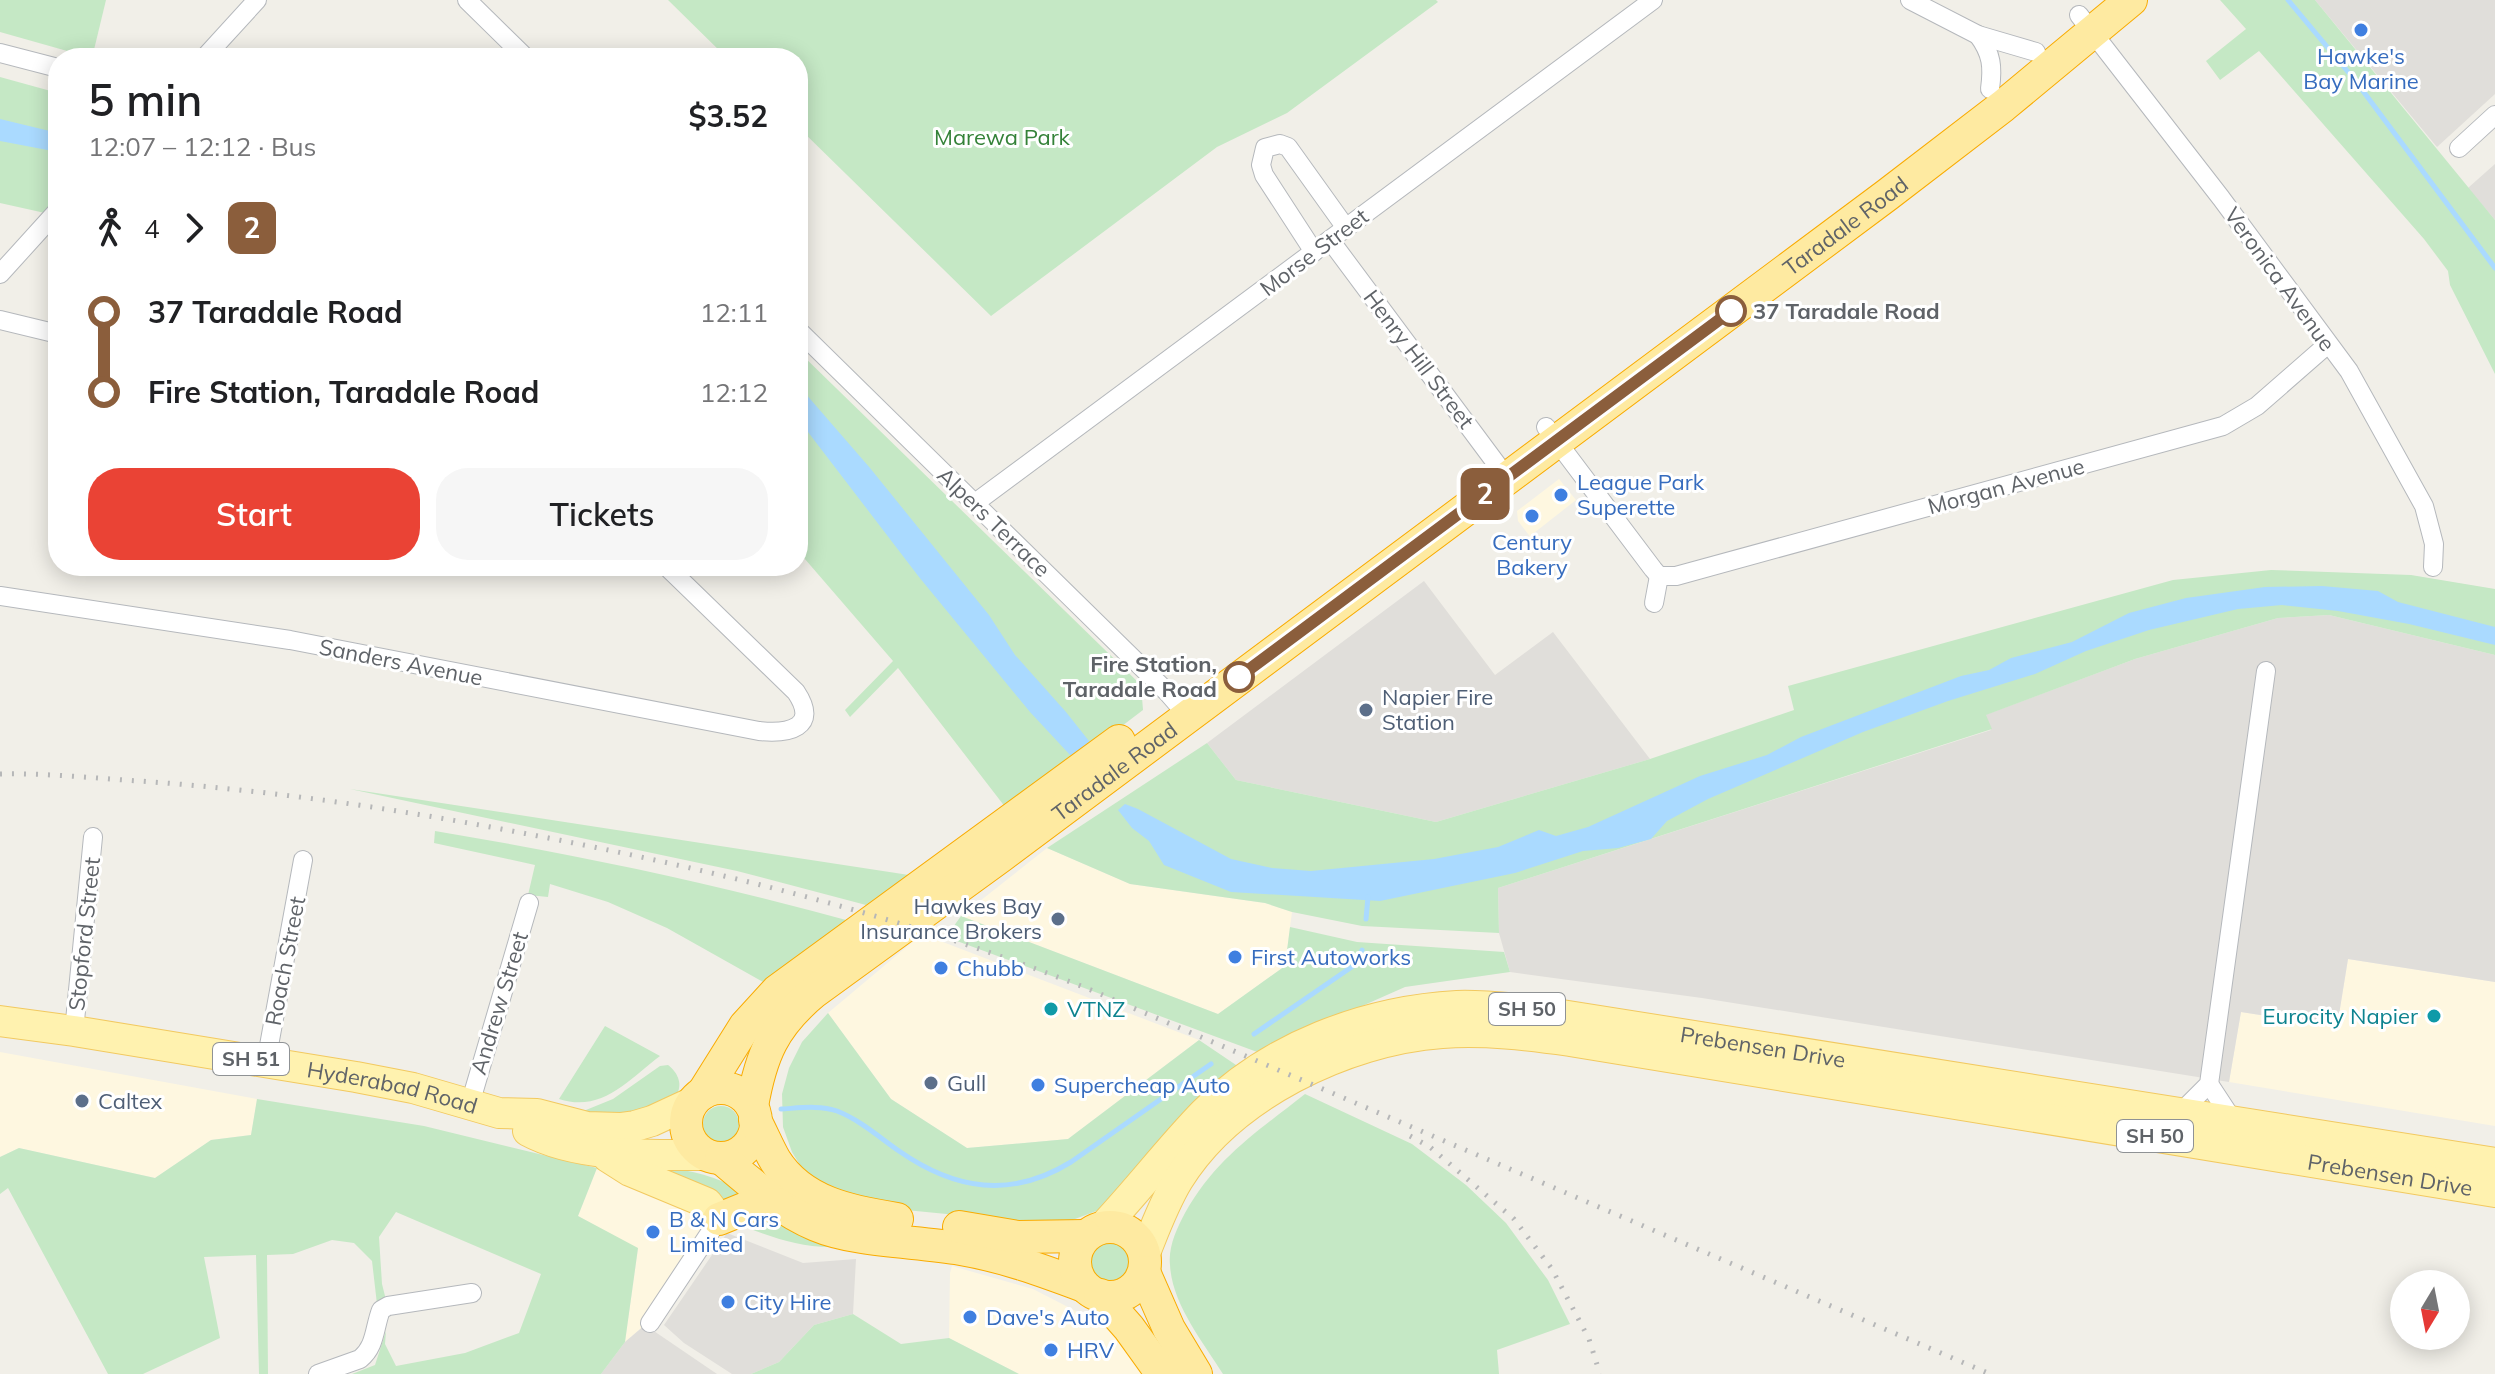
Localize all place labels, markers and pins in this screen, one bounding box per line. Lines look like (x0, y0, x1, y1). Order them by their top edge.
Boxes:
marker: Hawke's Bay Marine (2352, 21, 2370, 39)
place label: Hawke's Bay Marine (2303, 42, 2419, 95)
marker: 37 Taradale Road (1716, 296, 1746, 326)
place label: 37 Taradale Road (1753, 297, 1940, 325)
place label: League Park Superette (1577, 468, 1705, 521)
marker: League Park Superette (1552, 486, 1570, 504)
marker: Century Bakery (1523, 507, 1541, 525)
place label: Century Bakery (1492, 528, 1572, 581)
place label: Fire Station, Taradale Road (1063, 650, 1217, 703)
marker: Fire Station, Taradale Road (1224, 662, 1254, 692)
place label: Napier Fire Station (1382, 683, 1493, 736)
marker: Napier Fire Station (1357, 701, 1375, 719)
place label: Hawkes Bay Insurance Brokers (860, 892, 1042, 945)
marker: Hawkes Bay Insurance Brokers (1049, 910, 1067, 928)
place label: First Autoworks (1251, 943, 1411, 971)
marker: First Autoworks (1226, 948, 1244, 966)
place label: Chubb (957, 954, 1024, 982)
marker: Chubb (932, 959, 950, 977)
place label: VTNZ (1067, 995, 1125, 1023)
marker: VTNZ (1042, 1000, 1060, 1018)
place label: Eurocity Napier (2263, 1002, 2418, 1030)
marker: Eurocity Napier (2425, 1007, 2443, 1025)
place label: Gull (947, 1069, 986, 1097)
place label: Supercheap Auto (1054, 1071, 1230, 1099)
marker: Gull (922, 1074, 940, 1092)
marker: Supercheap Auto (1029, 1076, 1047, 1094)
place label: Caltex (98, 1087, 163, 1115)
marker: Caltex (73, 1092, 91, 1110)
place label: B & N Cars Limited (669, 1205, 779, 1258)
marker: B & N Cars Limited (644, 1223, 662, 1241)
place label: City Hire (744, 1288, 831, 1316)
marker: City Hire (719, 1293, 737, 1311)
place label: Dave's Auto (986, 1303, 1110, 1331)
marker: Dave's Auto (961, 1308, 979, 1326)
place label: HRV (1067, 1336, 1115, 1364)
marker: HRV (1042, 1341, 1060, 1359)

